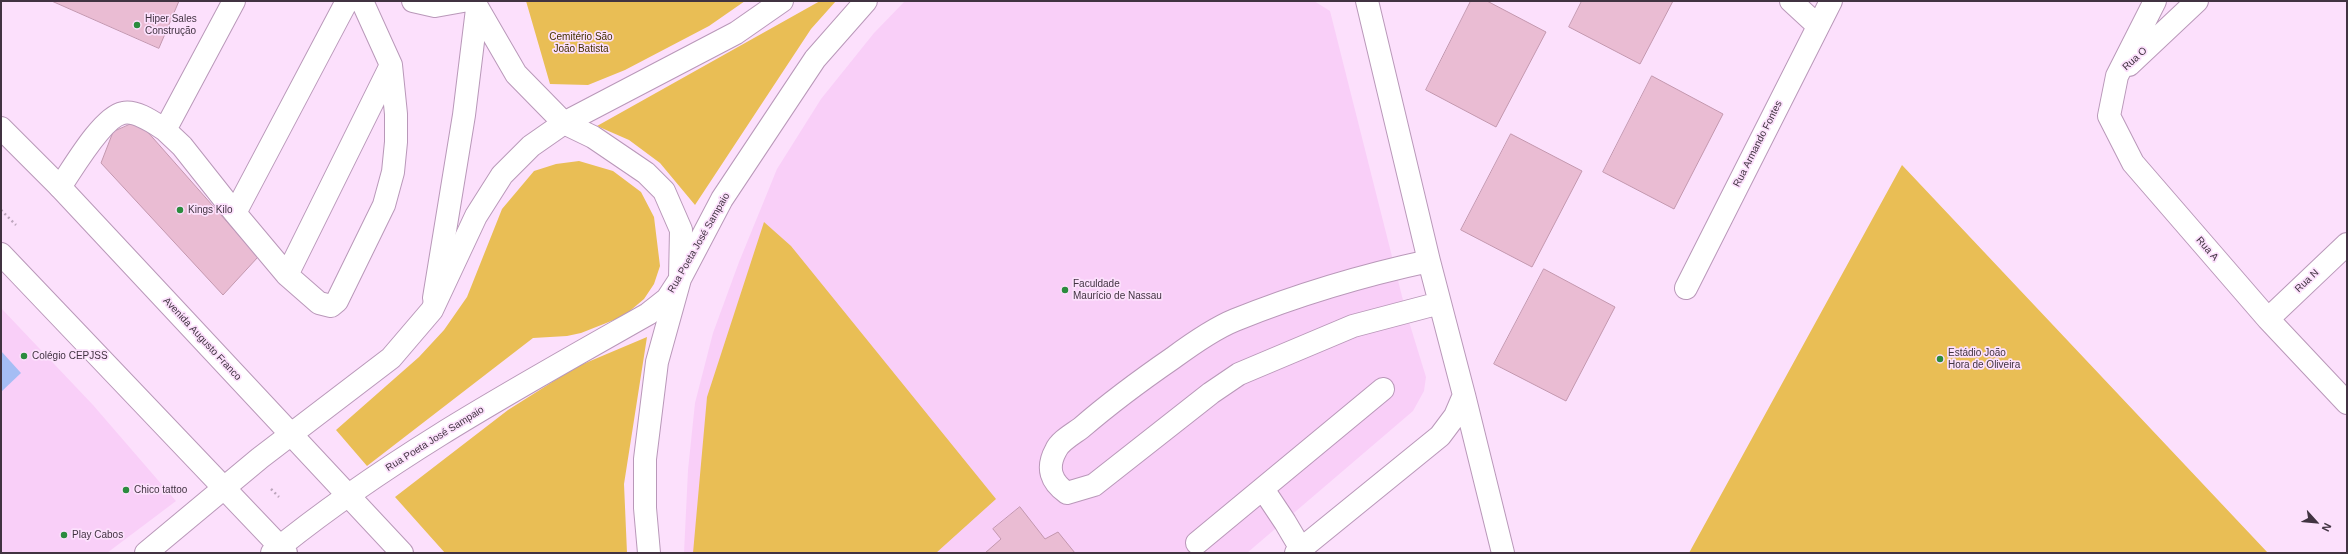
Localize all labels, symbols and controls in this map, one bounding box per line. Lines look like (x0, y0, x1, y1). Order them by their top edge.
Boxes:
place label: Hiper Sales Construção (145, 13, 197, 36)
marker: Hiper Sales Construção (132, 20, 142, 30)
park label: Cemitério São João Batista (549, 31, 613, 54)
street label: Rua O (2120, 45, 2150, 73)
street label: Rua Armando Fontes (1731, 99, 1785, 189)
street label: Rua Poeta José Sampaio (665, 191, 733, 295)
place label: Kings Kilo (188, 204, 232, 216)
marker: Kings Kilo (175, 205, 185, 215)
street label: Rua A (2193, 235, 2221, 263)
street label: Rua N (2293, 267, 2321, 295)
place label: Faculdade Maurício de Nassau (1073, 278, 1162, 302)
marker: Faculdade Maurício de Nassau (1060, 285, 1070, 295)
street label: Avenida Augusto Franco (160, 295, 244, 383)
place label: Estádio João Hora de Oliveira (1948, 347, 2020, 370)
place label: Colégio CEPJSS (32, 350, 108, 362)
marker: Colégio CEPJSS (19, 351, 29, 361)
marker: Estádio João Hora de Oliveira (1935, 354, 1945, 364)
street label: Rua Poeta José Sampaio (384, 404, 486, 474)
place label: Chico tattoo (134, 484, 187, 496)
marker: Chico tattoo (121, 485, 131, 495)
north arrow (2296, 502, 2336, 542)
text: N (2320, 521, 2334, 534)
place label: Play Cabos (72, 529, 123, 541)
marker: Play Cabos (59, 530, 69, 540)

